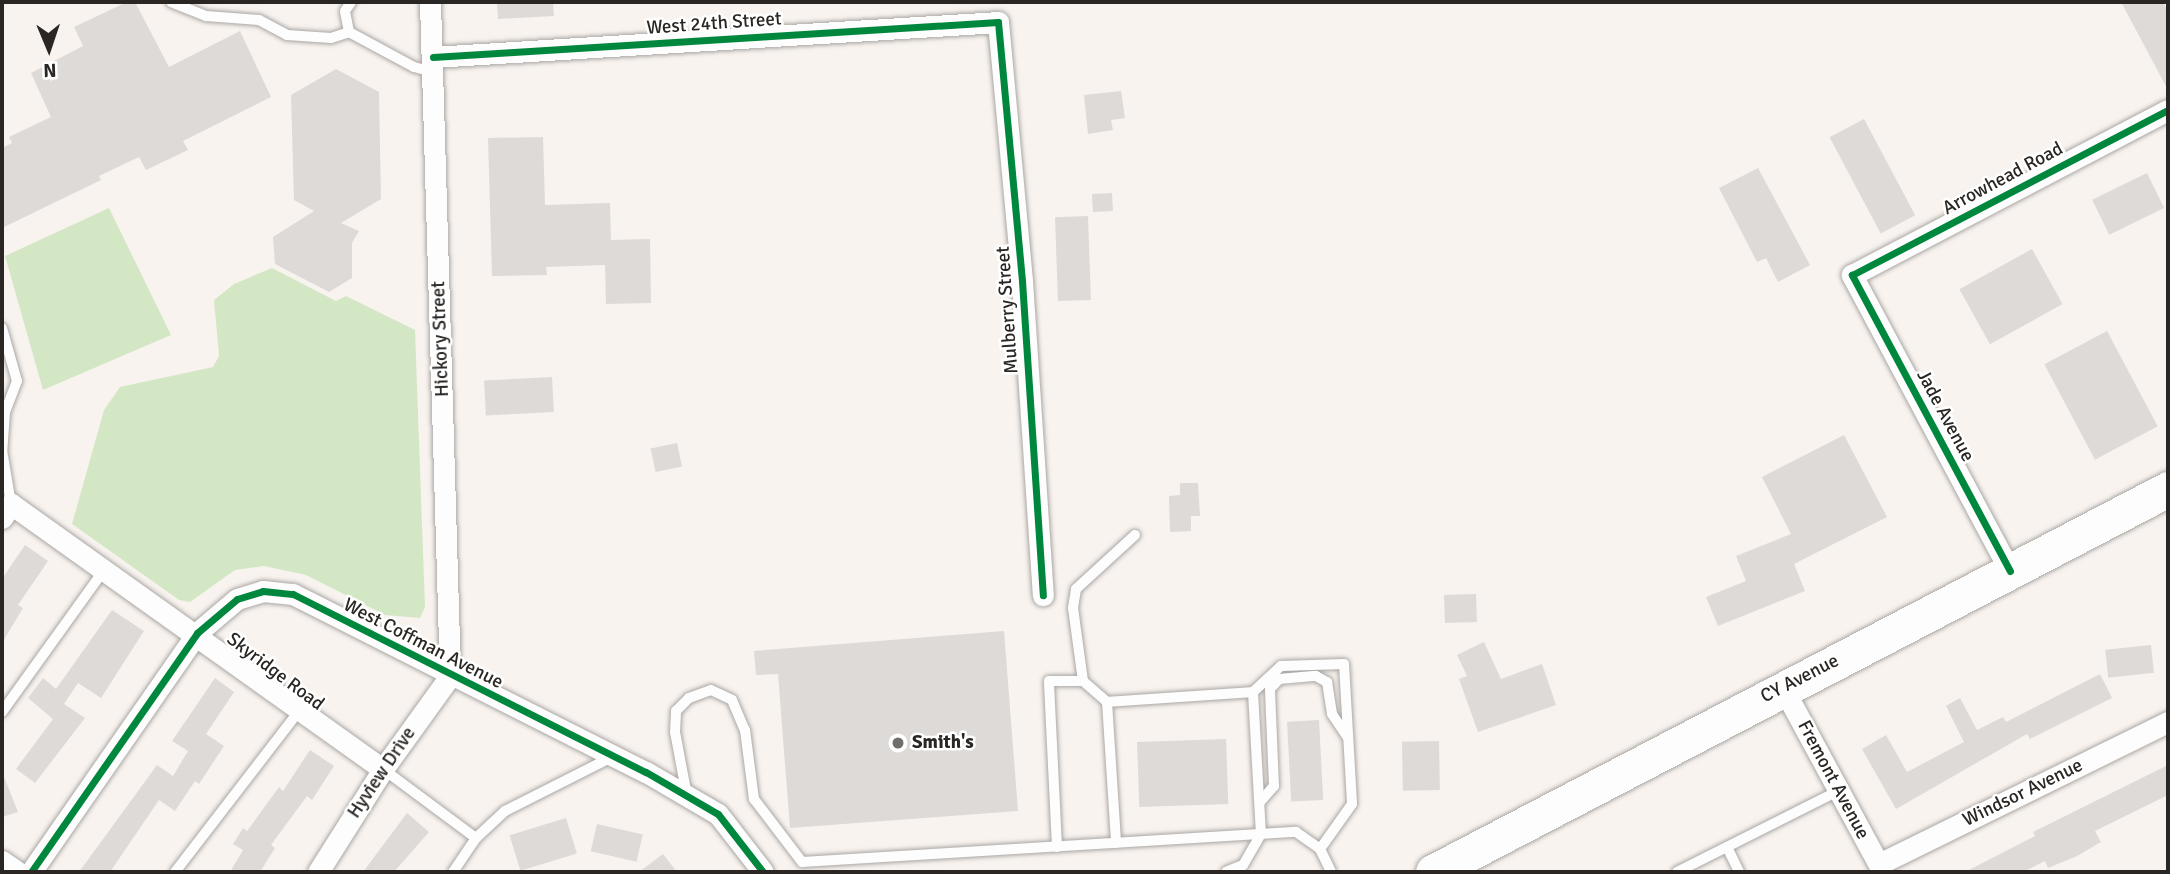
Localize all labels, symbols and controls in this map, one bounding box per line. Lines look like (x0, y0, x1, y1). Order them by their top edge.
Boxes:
street label: West 24th Street (646, 8, 782, 40)
north arrow (14, 14, 84, 84)
text: N (43, 58, 57, 82)
street label: Arrowhead Road (1939, 138, 2067, 220)
street label: Mulberry Street (992, 245, 1024, 375)
street label: Hickory Street (428, 281, 454, 397)
street label: Jade Avenue (1911, 366, 1979, 466)
street label: West Coffman Avenue (339, 594, 507, 694)
street label: Skyridge Road (222, 628, 328, 716)
street label: CY Avenue (1757, 650, 1843, 708)
street label: Fremont Avenue (1792, 717, 1874, 843)
street label: Hyview Drive (343, 723, 421, 823)
place label: Smith's (912, 732, 974, 754)
marker: Smith's (890, 735, 906, 751)
street label: Windsor Avenue (1959, 754, 2087, 832)

